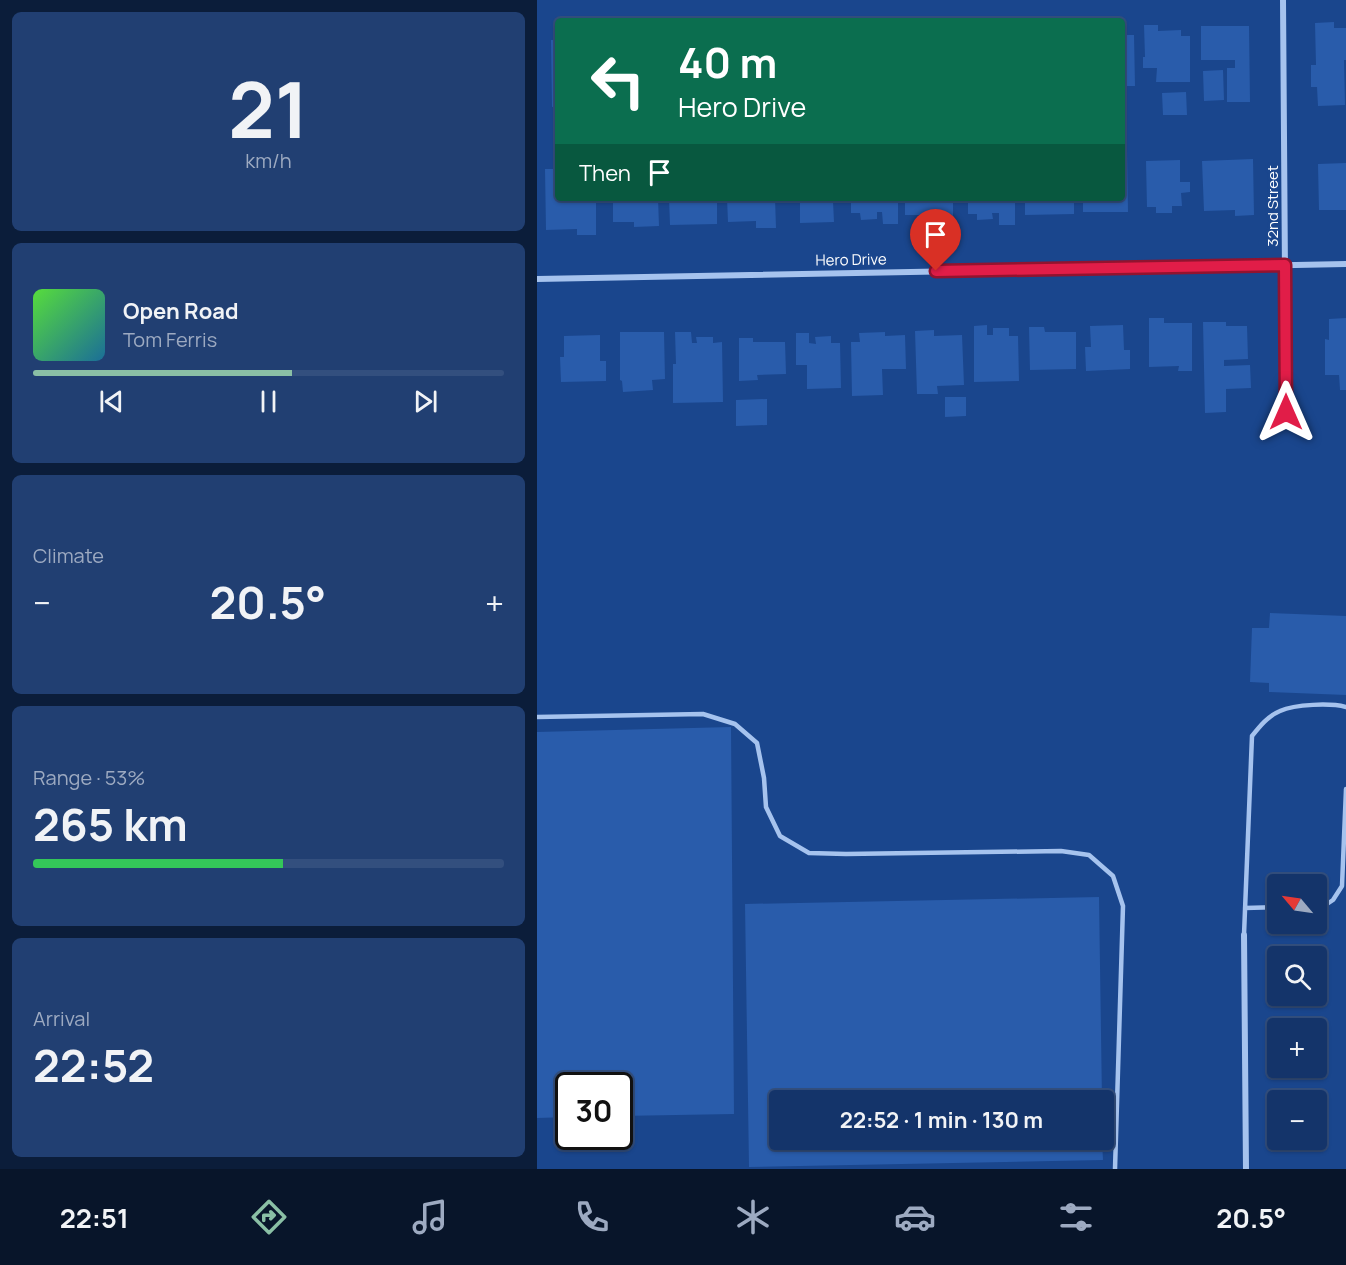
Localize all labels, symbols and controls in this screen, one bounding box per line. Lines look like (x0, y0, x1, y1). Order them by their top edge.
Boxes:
text: 40 m (678, 33, 777, 91)
icon: left (579, 42, 657, 120)
text: 21 (228, 55, 309, 161)
text: Hero Drive (678, 88, 806, 125)
text: km/h (245, 147, 292, 174)
icon: arrive (643, 156, 676, 189)
text: Then (579, 158, 631, 188)
street label: 32nd Street (1262, 165, 1283, 247)
pin (910, 209, 961, 271)
icon: arrive (919, 218, 952, 251)
street label: Hero Drive (815, 248, 887, 271)
text: Open Road (123, 296, 238, 326)
text: Tom Ferris (123, 326, 217, 353)
position arrow (1254, 380, 1318, 444)
icon: previous (95, 385, 128, 418)
icon: pause (252, 385, 285, 418)
icon: next (409, 385, 442, 418)
text: Climate (33, 542, 104, 569)
text: 20.5° (210, 571, 326, 633)
text: − (33, 580, 51, 625)
text: + (485, 580, 504, 625)
text: Range · 53% (33, 764, 145, 791)
text: 265 km (33, 793, 188, 855)
north arrow (1267, 874, 1327, 934)
map controls (1267, 874, 1327, 1150)
button: search (1267, 946, 1327, 1006)
text: Arrival (33, 1005, 90, 1032)
button: + (1267, 1018, 1327, 1078)
text: 22:52 (33, 1034, 154, 1096)
speed limit sign: 30 (555, 1072, 633, 1150)
button: − (1267, 1090, 1327, 1150)
text: 22:52 · 1 min · 130 m (840, 1105, 1043, 1135)
icon: directions (248, 1196, 290, 1238)
icon: music (409, 1196, 451, 1238)
icon: phone (571, 1196, 613, 1238)
icon: climate (732, 1196, 774, 1238)
icon: car (894, 1196, 936, 1238)
icon: filters (1055, 1196, 1097, 1238)
text: 22:51 (60, 1199, 129, 1236)
text: 20.5° (1216, 1199, 1286, 1236)

